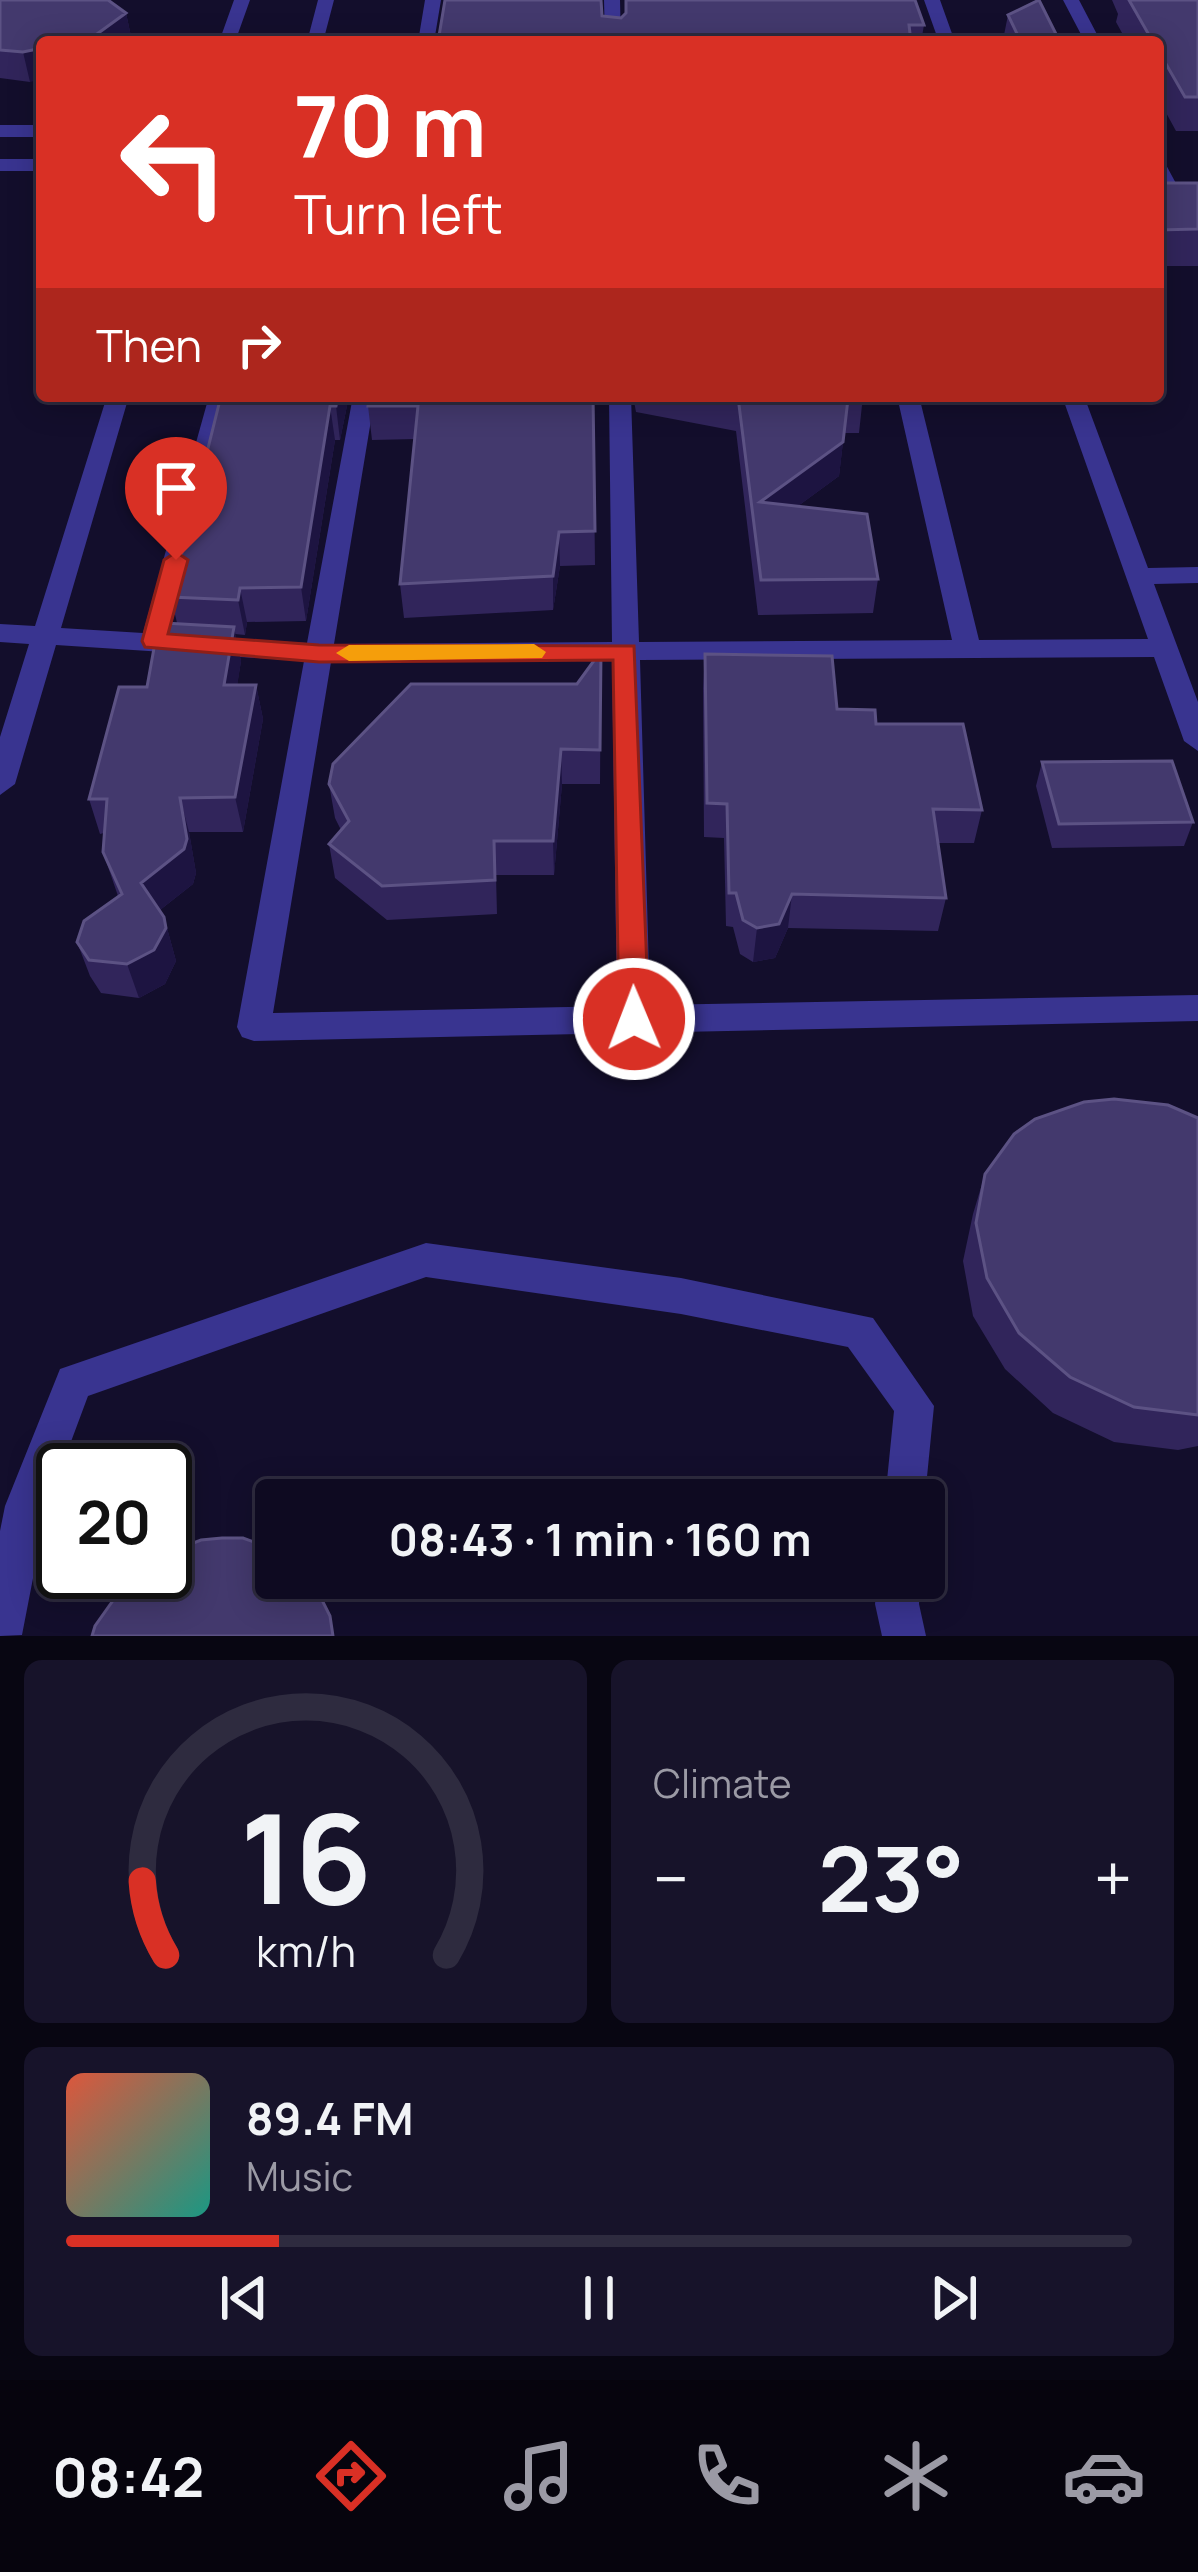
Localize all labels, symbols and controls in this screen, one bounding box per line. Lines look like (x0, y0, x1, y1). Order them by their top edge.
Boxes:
text: 70 m (294, 67, 486, 182)
icon: left (96, 84, 252, 240)
text: Turn left (294, 176, 503, 250)
icon: right (226, 312, 292, 378)
text: Then (96, 314, 202, 376)
pin (125, 437, 227, 560)
icon: arrive (143, 455, 209, 521)
position arrow (571, 956, 697, 1082)
speed limit sign: 20 (36, 1443, 192, 1599)
text: 08:43 · 1 min · 160 m (389, 1508, 811, 1570)
text: Climate (653, 1756, 792, 1810)
text: 16 (239, 1771, 372, 1941)
text: 23° (818, 1816, 965, 1939)
text: − (653, 1833, 689, 1923)
text: + (1094, 1833, 1132, 1923)
text: km/h (256, 1920, 355, 1979)
text: 89.4 FM (246, 2087, 413, 2149)
text: Music (246, 2149, 353, 2203)
icon: previous (211, 2265, 277, 2331)
icon: pause (566, 2265, 632, 2331)
icon: next (921, 2265, 987, 2331)
icon: directions (309, 2434, 393, 2518)
icon: music (497, 2434, 581, 2518)
icon: phone (685, 2434, 769, 2518)
icon: climate (874, 2434, 958, 2518)
icon: car (1062, 2434, 1146, 2518)
text: 08:42 (52, 2439, 204, 2513)

